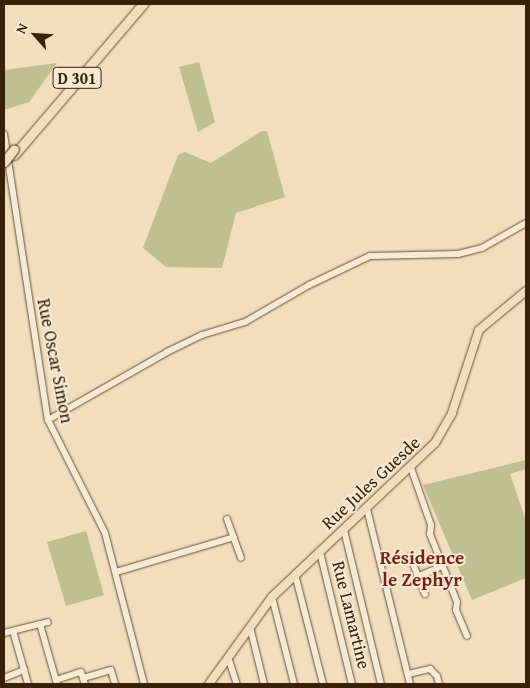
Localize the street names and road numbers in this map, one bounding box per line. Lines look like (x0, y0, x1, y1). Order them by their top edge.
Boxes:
road number: D 301 (52, 64, 102, 92)
street label: Rue Oscar Simon (32, 297, 78, 425)
street label: Rue Jules Guesde (317, 432, 425, 534)
street label: Rue Lamartine (327, 559, 375, 671)

